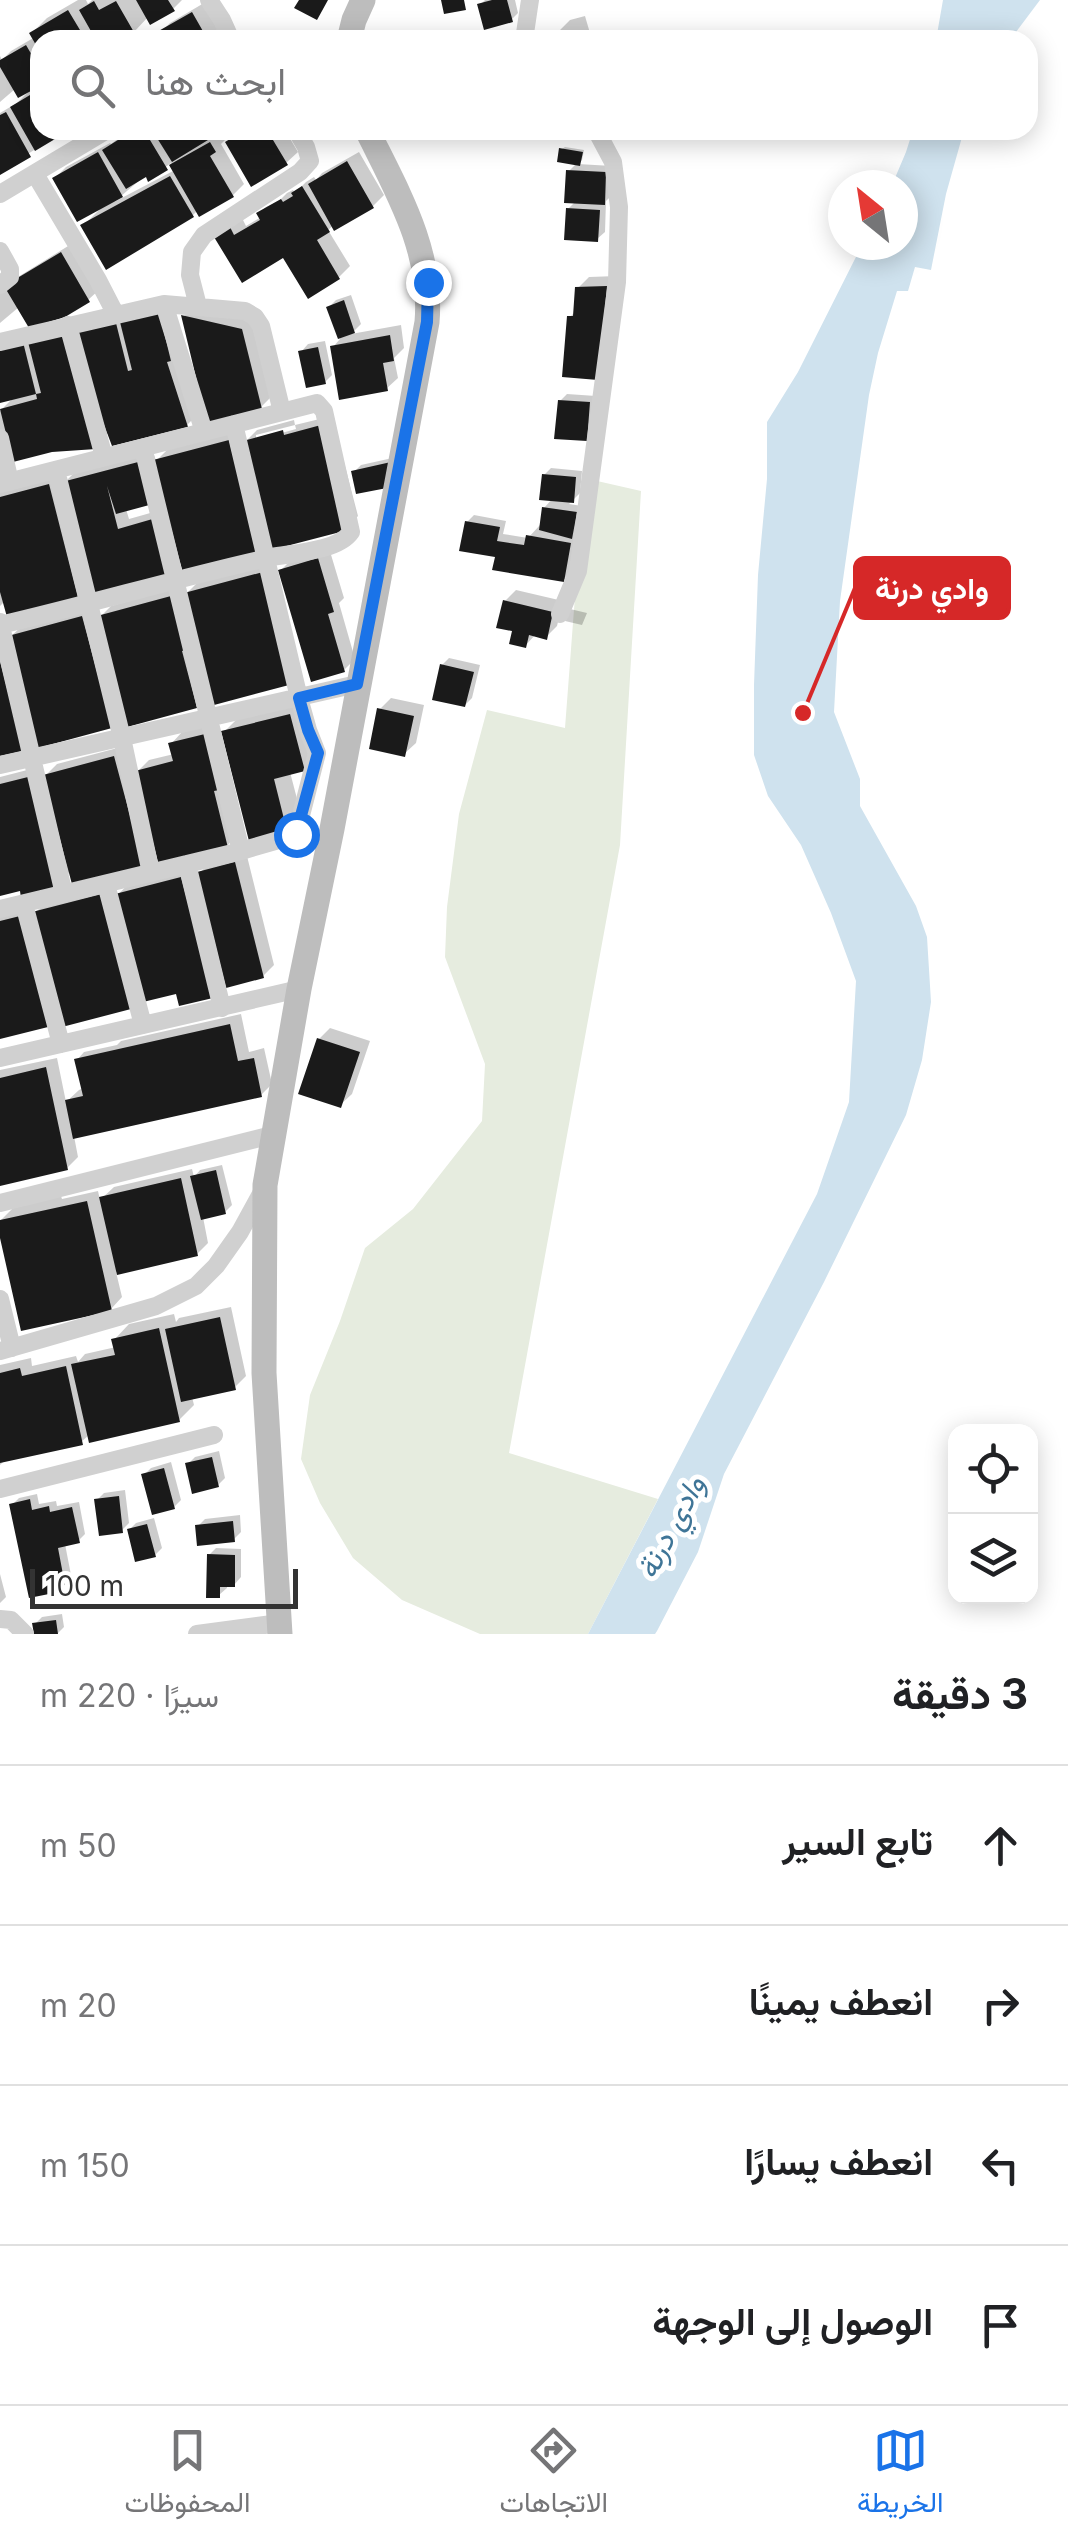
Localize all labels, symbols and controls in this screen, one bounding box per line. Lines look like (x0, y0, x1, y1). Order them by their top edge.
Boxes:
search box (30, 30, 1038, 140)
icon: search (65, 58, 120, 113)
text: ابحث هنا (145, 58, 286, 104)
north arrow (828, 170, 918, 260)
route end (406, 260, 452, 306)
callout: وادي درنة (855, 558, 1009, 618)
text: وادي درنة (875, 570, 989, 614)
route start (274, 812, 320, 858)
map controls (948, 1424, 1038, 1604)
button: locate (948, 1424, 1038, 1514)
water label: وادي درنة (628, 1469, 718, 1587)
button: layers (948, 1514, 1038, 1604)
scale bar (30, 1564, 298, 1608)
text: 100 m (45, 1569, 124, 1603)
text: 3 دقيقة (892, 1668, 1028, 1719)
text: سيرًا · 220 m (40, 1676, 219, 1715)
text: تابع السير (782, 1818, 933, 1864)
icon: ahead (973, 1818, 1028, 1873)
text: 50 m (40, 1826, 117, 1865)
text: انعطف يمينًا (749, 1978, 933, 2024)
icon: right (973, 1978, 1028, 2033)
text: 20 m (40, 1986, 117, 2025)
text: انعطف يسارًا (744, 2138, 933, 2184)
icon: left (973, 2138, 1028, 2193)
text: 150 m (40, 2146, 130, 2185)
text: الوصول إلى الوجهة (652, 2298, 933, 2344)
icon: arrive (973, 2298, 1028, 2353)
tab: المحفوظات (124, 2423, 251, 2527)
tab: الاتجاهات (499, 2423, 608, 2527)
tab: الخريطة (857, 2423, 944, 2527)

